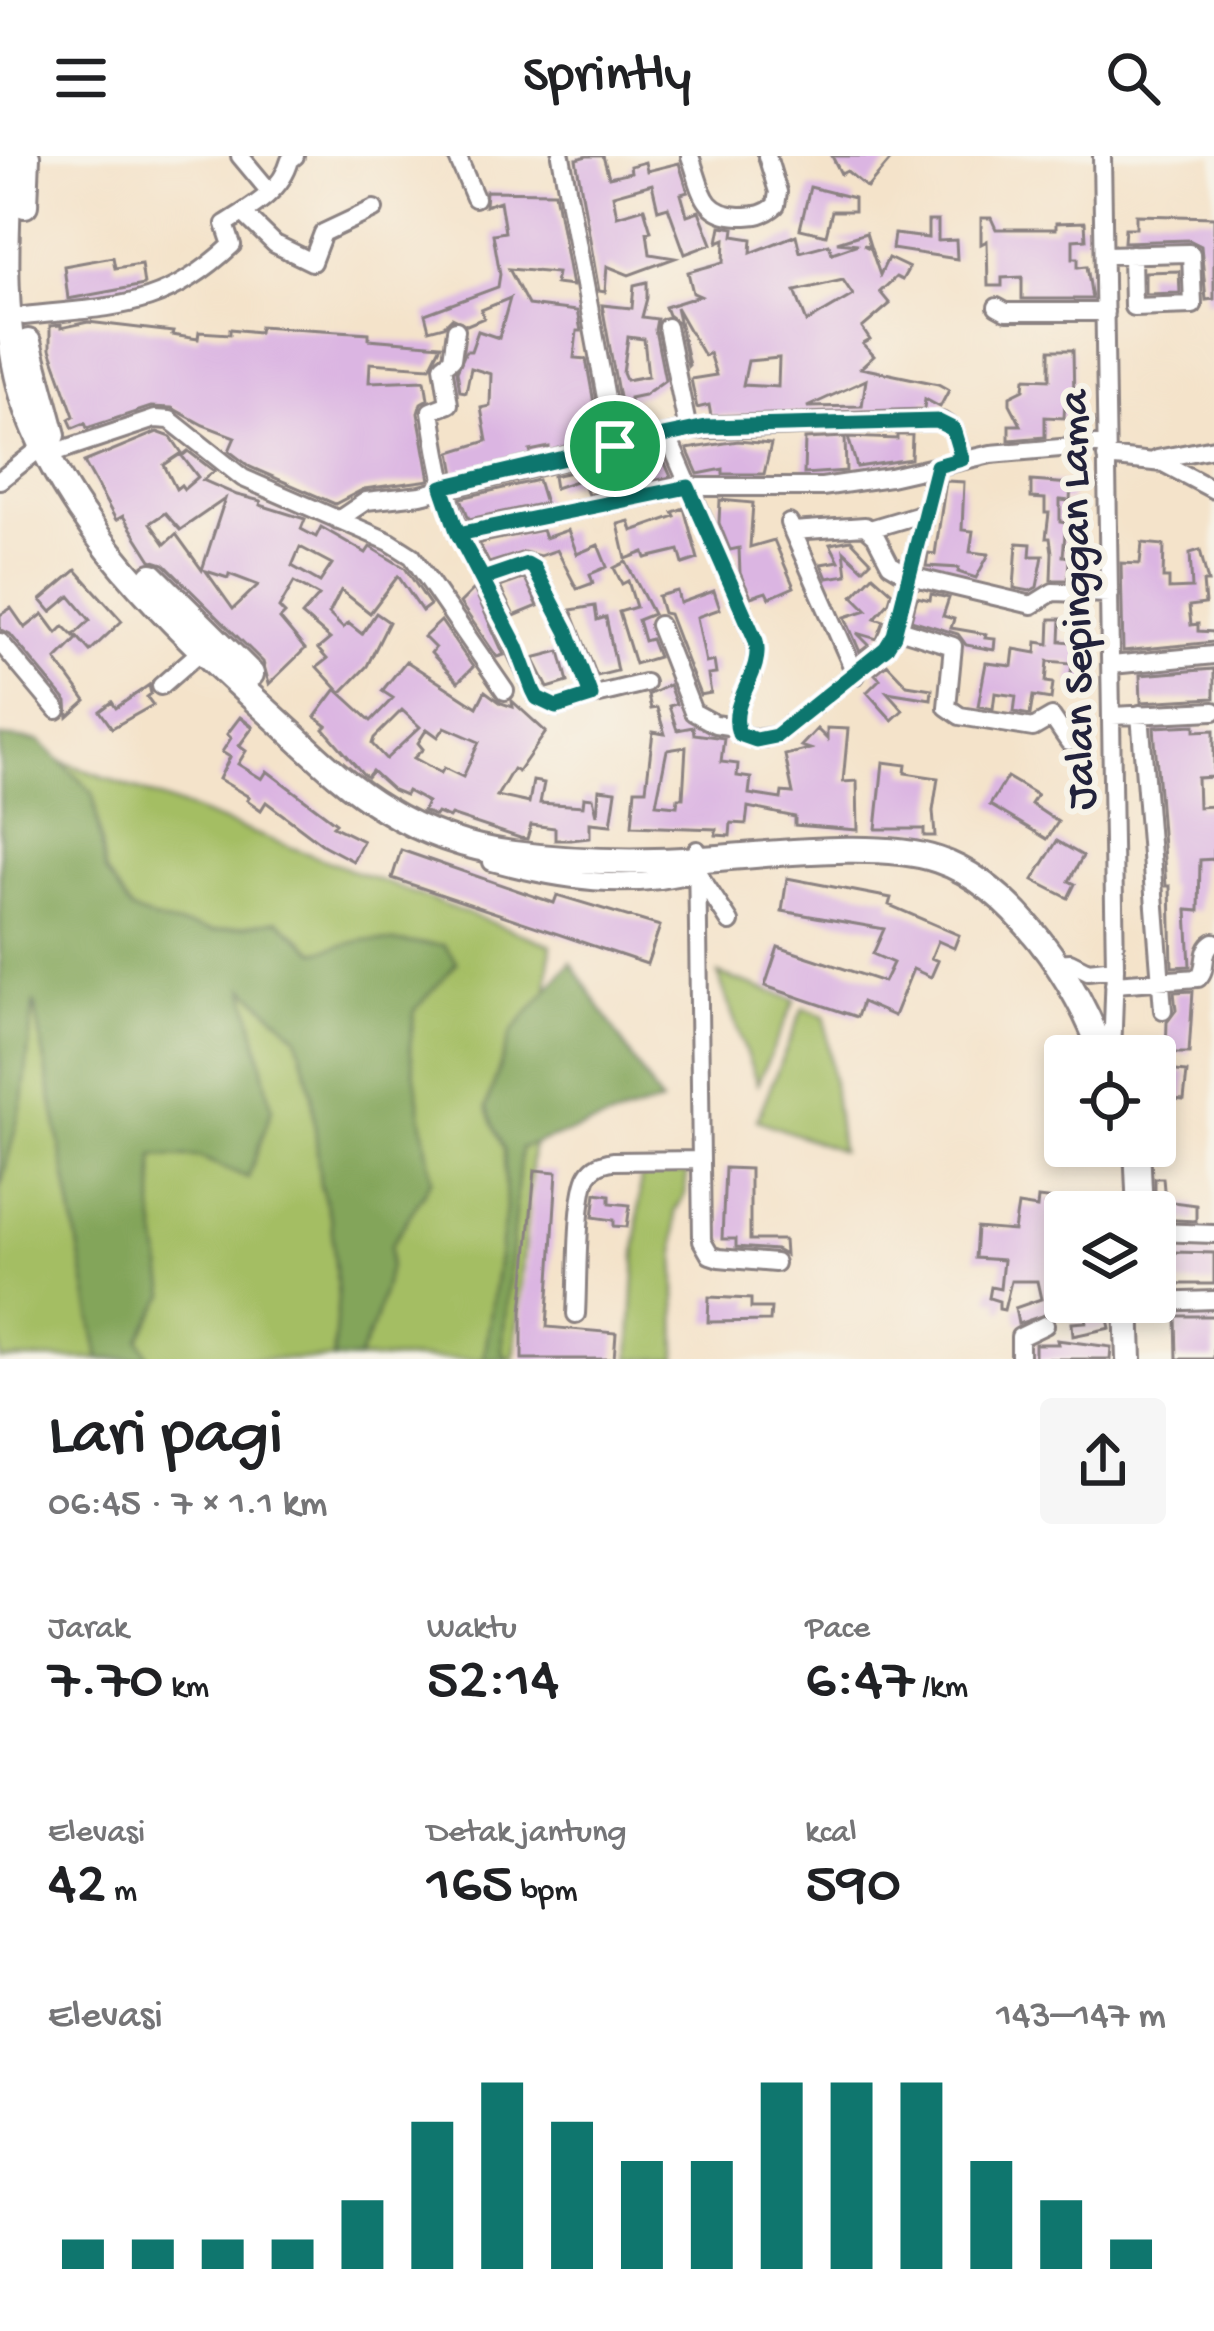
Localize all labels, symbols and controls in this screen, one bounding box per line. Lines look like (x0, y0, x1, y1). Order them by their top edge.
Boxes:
icon: menu (48, 45, 114, 111)
icon: search (1100, 45, 1166, 111)
text: Sprintly (523, 46, 691, 110)
street label: Jalan Sepinggan Lama (1050, 388, 1111, 810)
pin (564, 395, 666, 497)
icon: arrive (582, 413, 648, 479)
map controls (1044, 1035, 1176, 1323)
button: locate (1044, 1035, 1176, 1167)
button: layers (1044, 1191, 1176, 1323)
button: share (1040, 1398, 1166, 1524)
text: Lari pagi (48, 1399, 283, 1477)
text: 06:45 · 7 × 1.1 km (48, 1483, 327, 1529)
text: Jarak (48, 1611, 129, 1649)
text: Waktu (427, 1611, 517, 1649)
text: Pace (805, 1611, 870, 1649)
text: 7.70 (48, 1649, 163, 1719)
text: 52:14 (427, 1649, 559, 1719)
text: 6:47 (805, 1649, 914, 1719)
text: km (163, 1670, 209, 1708)
text: /km (914, 1670, 968, 1708)
text: Elevasi (48, 1815, 145, 1853)
text: Detak jantung (427, 1815, 627, 1853)
text: kcal (805, 1815, 857, 1853)
text: 42 (48, 1853, 106, 1923)
text: 165 (427, 1853, 513, 1923)
text: 590 (805, 1853, 901, 1923)
text: m (106, 1874, 137, 1912)
text: bpm (513, 1874, 578, 1912)
text: Elevasi (48, 1995, 163, 2041)
text: 143–147 m (996, 1995, 1166, 2041)

